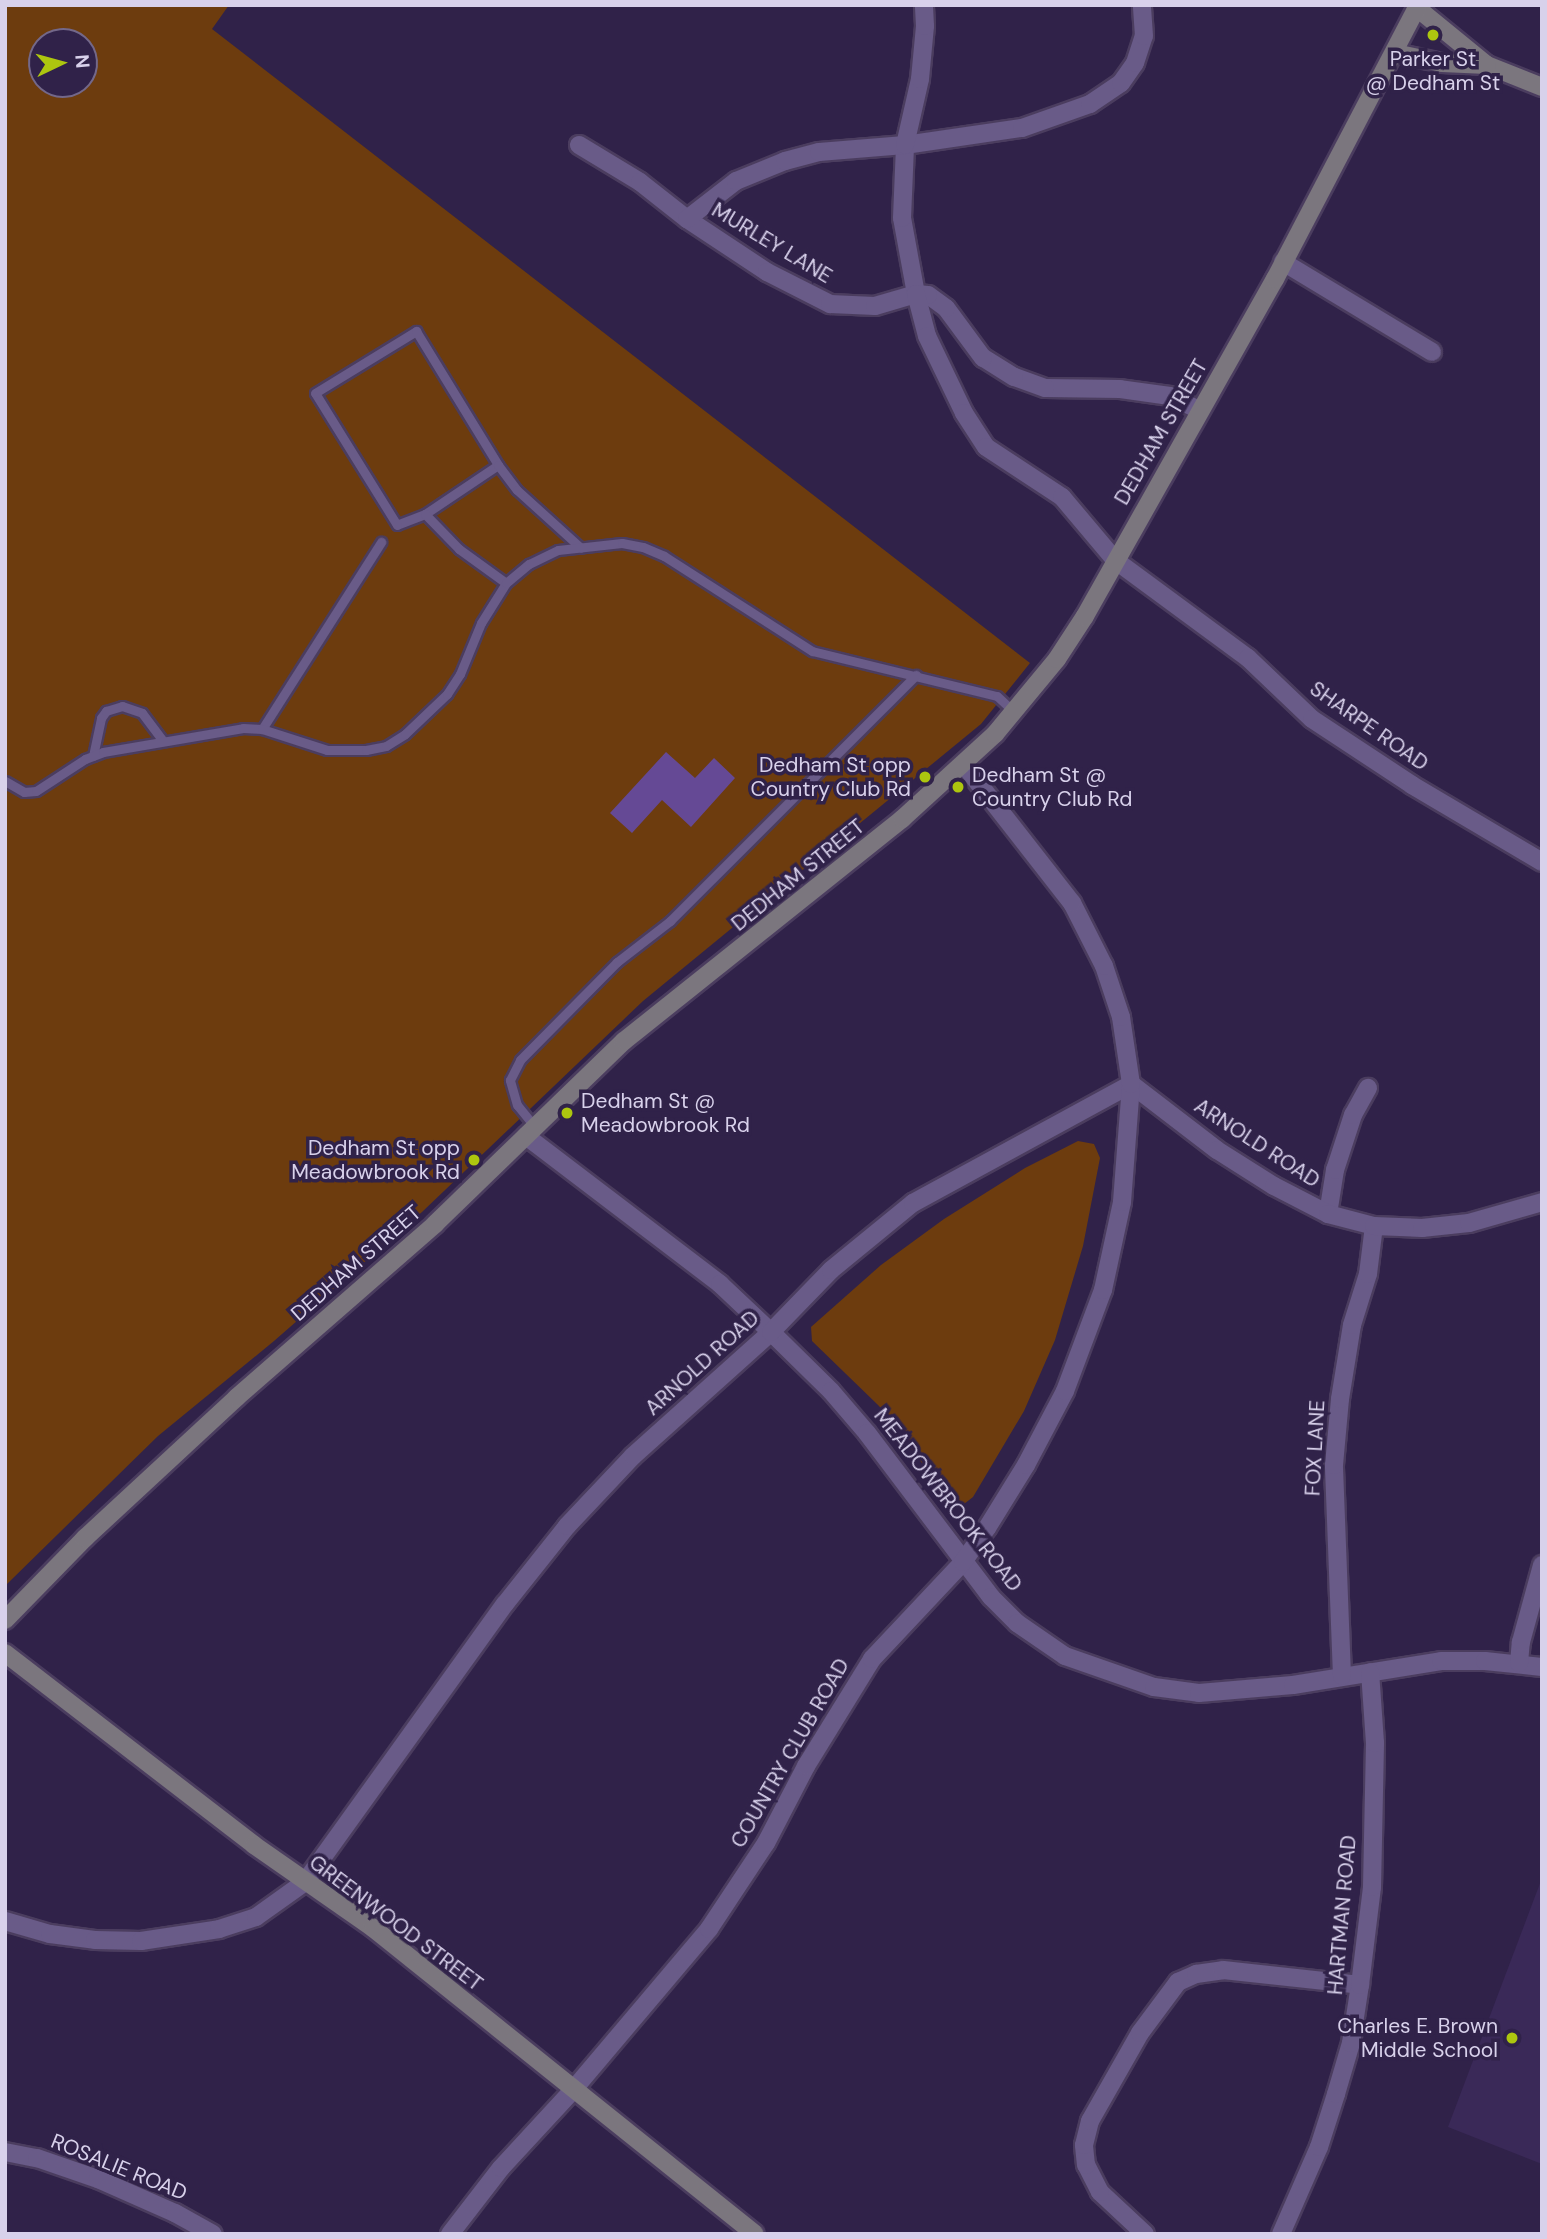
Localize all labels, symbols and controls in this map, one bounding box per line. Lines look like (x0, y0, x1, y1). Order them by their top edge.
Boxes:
marker: Parker St @ Dedham St (1425, 27, 1441, 43)
north arrow (28, 28, 98, 98)
place label: Parker St @ Dedham St (1366, 46, 1500, 96)
text: N (69, 53, 95, 69)
street label: MURLEY LANE (707, 197, 837, 289)
street label: DEDHAM STREET (1109, 355, 1213, 509)
street label: SHARPE ROAD (1305, 676, 1433, 776)
place label: Dedham St opp Country Club Rd (751, 752, 911, 802)
place label: Dedham St @ Country Club Rd (972, 762, 1132, 812)
marker: Dedham St opp Country Club Rd (917, 769, 933, 785)
marker: Dedham St @ Country Club Rd (950, 779, 966, 795)
street label: DEDHAM STREET (726, 814, 870, 936)
place label: Dedham St @ Meadowbrook Rd (581, 1088, 750, 1138)
street label: ARNOLD ROAD (1190, 1093, 1324, 1193)
marker: Dedham St @ Meadowbrook Rd (559, 1105, 575, 1121)
place label: Dedham St opp Meadowbrook Rd (291, 1135, 460, 1185)
marker: Dedham St opp Meadowbrook Rd (466, 1152, 482, 1168)
street label: DEDHAM STREET (286, 1200, 426, 1326)
street label: ARNOLD ROAD (640, 1305, 764, 1421)
street label: FOX LANE (1300, 1399, 1330, 1497)
street label: MEADOWBROOK ROAD (869, 1403, 1027, 1597)
street label: COUNTRY CLUB ROAD (725, 1654, 855, 1852)
street label: HARTMAN ROAD (1322, 1834, 1362, 1996)
street label: GREENWOOD STREET (304, 1850, 488, 1996)
place label: Charles E. Brown Middle School (1337, 2013, 1498, 2063)
marker: Charles E. Brown Middle School (1504, 2030, 1520, 2046)
street label: ROSALIE ROAD (47, 2128, 191, 2206)

